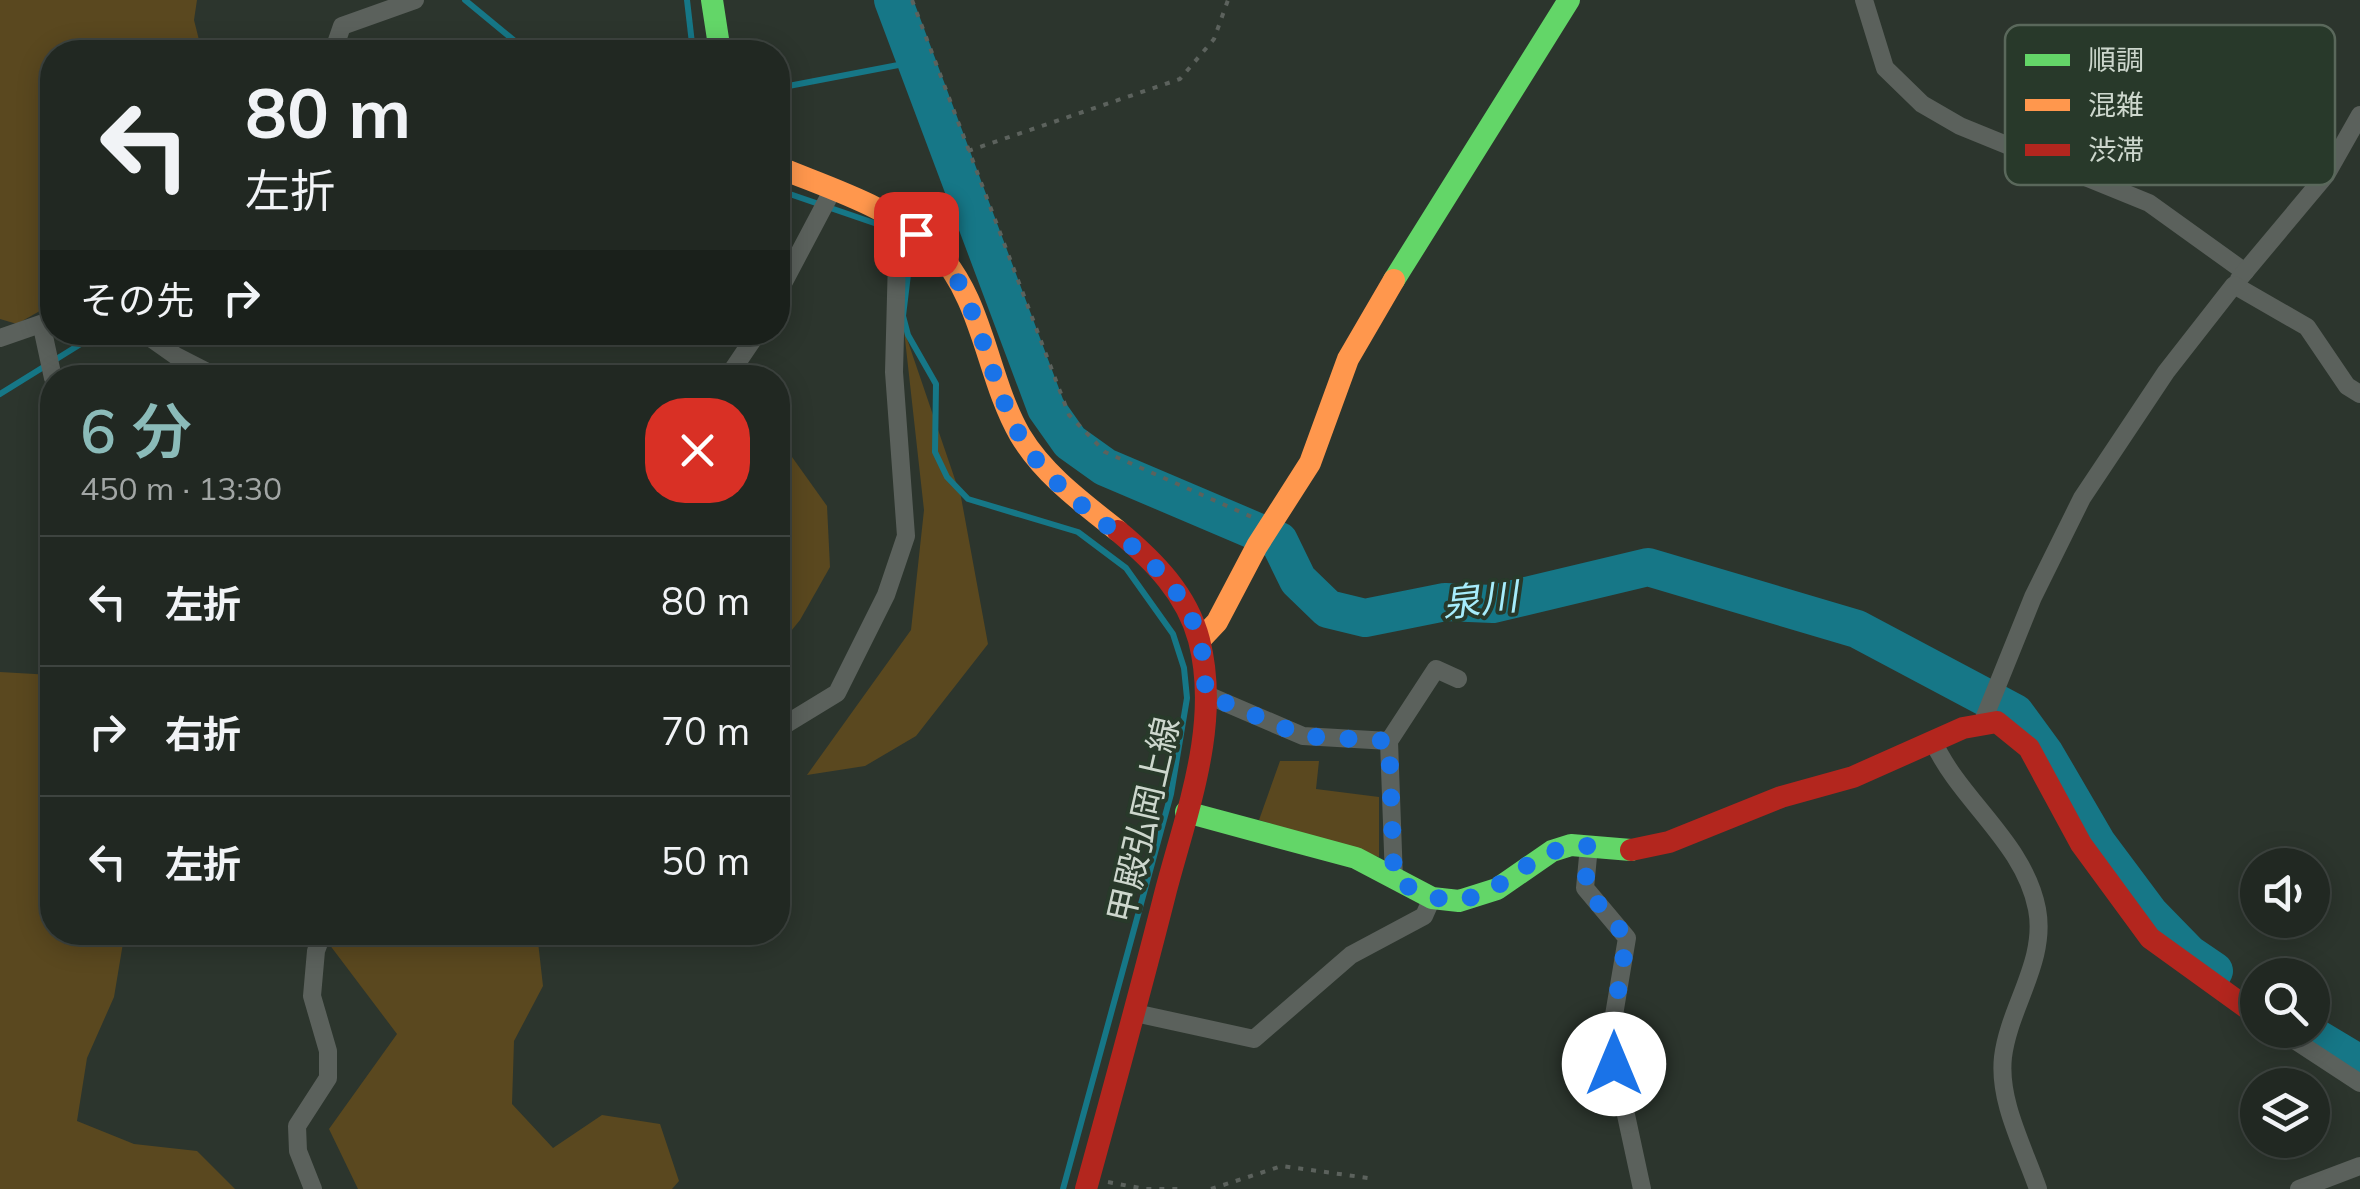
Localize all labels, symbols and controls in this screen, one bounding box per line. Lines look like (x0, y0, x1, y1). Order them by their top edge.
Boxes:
legend (2005, 25, 2335, 185)
text: 順調 (2088, 42, 2144, 77)
text: 80 m (245, 68, 411, 156)
icon: left (80, 80, 210, 210)
text: 混雑 (2088, 87, 2144, 122)
text: 渋滞 (2088, 132, 2144, 167)
text: 左折 (245, 162, 335, 218)
pin (874, 192, 959, 277)
icon: arrive (889, 207, 944, 262)
icon: right (214, 270, 269, 325)
text: その先 (80, 276, 194, 324)
text: 6 分 (80, 393, 192, 468)
button: close (645, 398, 750, 503)
text: 450 m · 13:30 (80, 468, 282, 508)
water label: 泉川 (1440, 571, 1524, 627)
icon: left (80, 574, 135, 629)
text: 80 m (661, 577, 750, 625)
text: 左折 (165, 580, 241, 628)
icon: right (80, 704, 135, 759)
text: 70 m (661, 707, 750, 755)
text: 右折 (165, 710, 241, 758)
street label: 甲殿弘岡上線 (1098, 713, 1188, 927)
icon: left (80, 834, 135, 889)
text: 50 m (661, 837, 750, 885)
text: 左折 (165, 840, 241, 888)
map controls (2240, 848, 2330, 1158)
button: sound (2240, 848, 2330, 938)
button: search (2240, 958, 2330, 1048)
position arrow (1562, 1012, 1666, 1116)
button: layers (2240, 1068, 2330, 1158)

